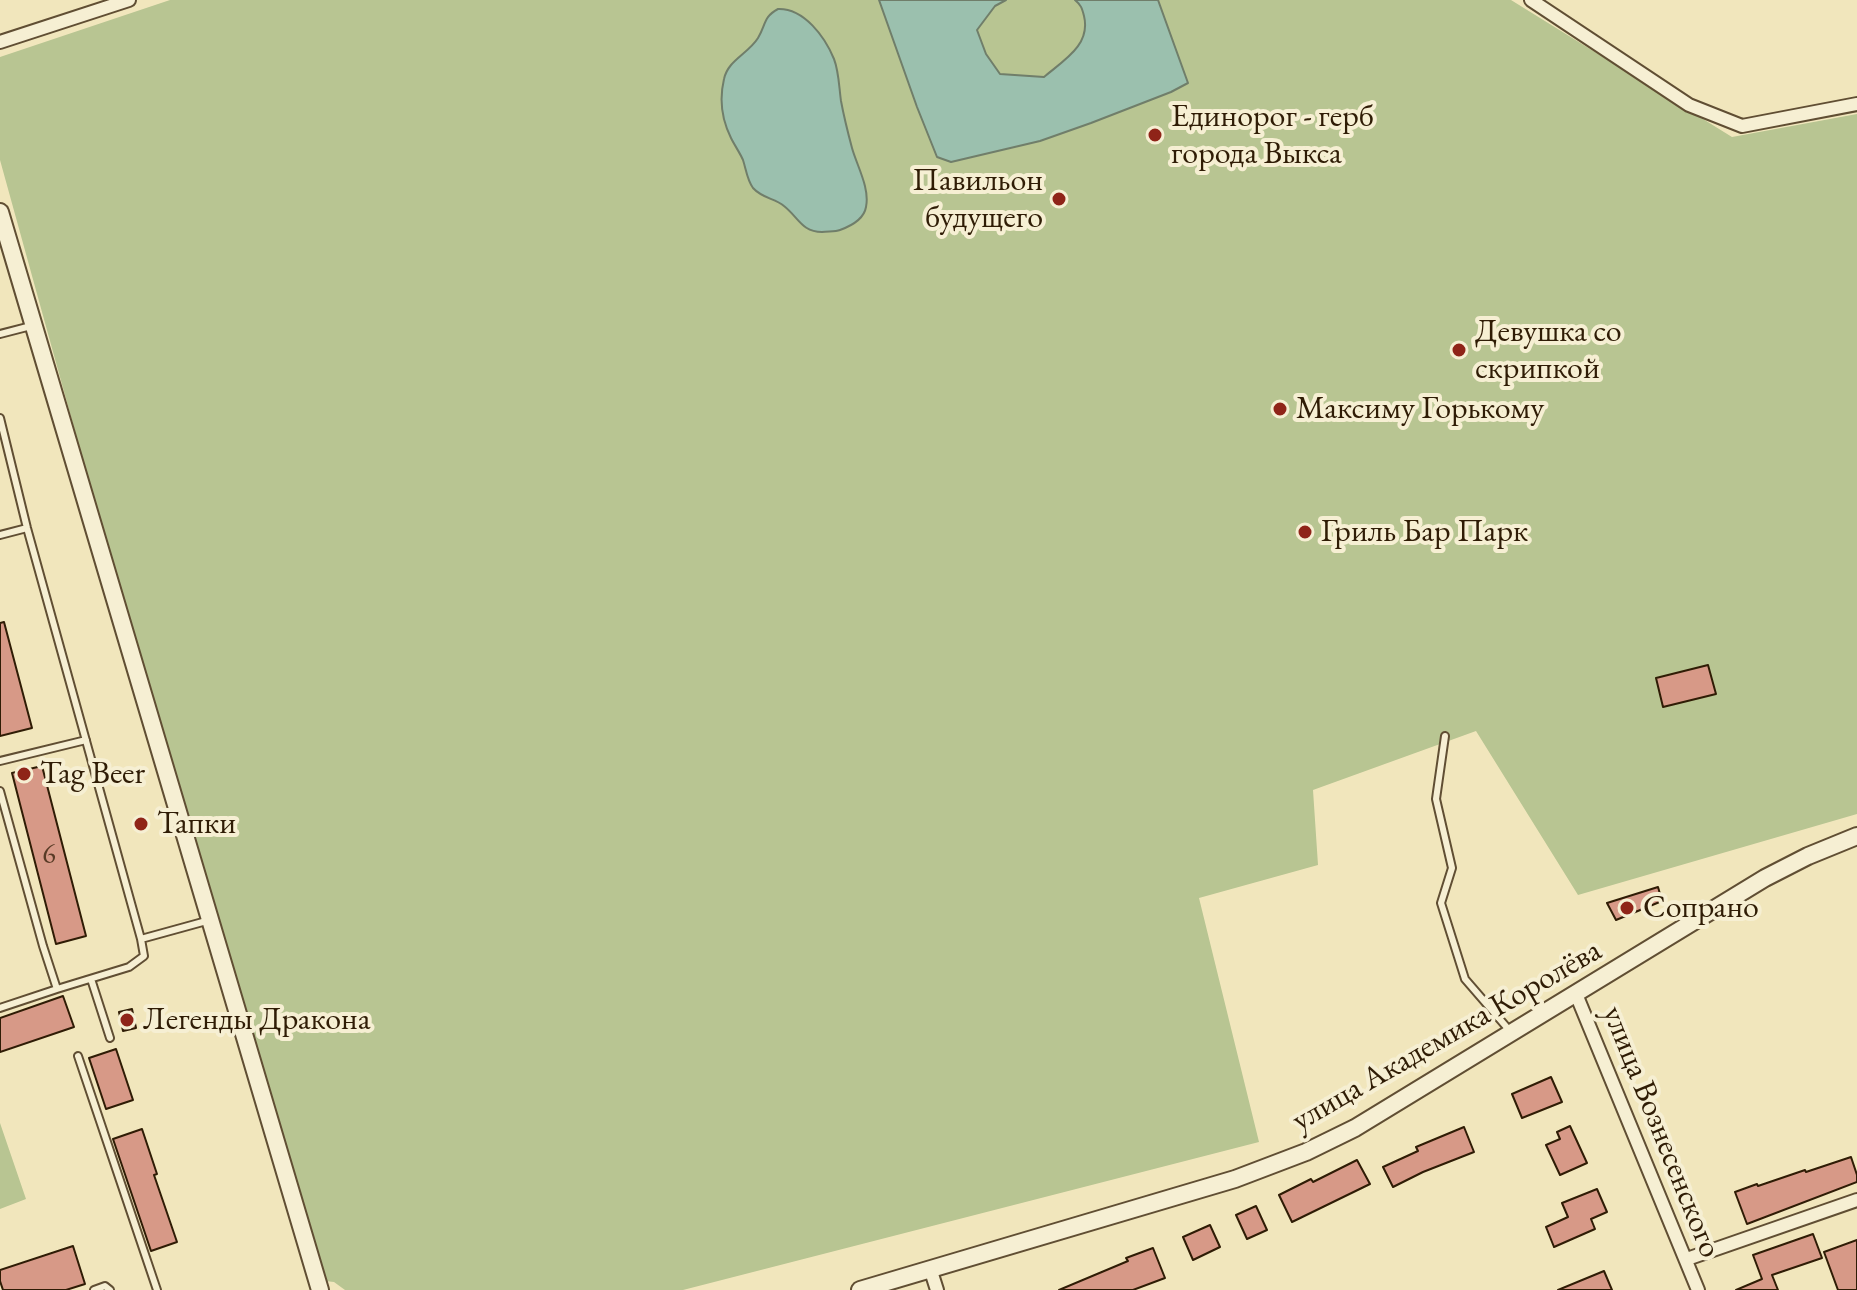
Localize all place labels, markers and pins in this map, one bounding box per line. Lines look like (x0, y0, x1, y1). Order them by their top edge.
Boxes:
place label: Единорог - герб города Выкса (1171, 98, 1374, 173)
marker: Единорог - герб города Выкса (1146, 126, 1164, 144)
place label: Павильон будущего (912, 162, 1043, 237)
marker: Павильон будущего (1050, 190, 1068, 208)
place label: Девушка со скрипкой (1475, 313, 1621, 388)
marker: Девушка со скрипкой (1450, 341, 1468, 359)
place label: Максиму Горькому (1296, 390, 1544, 428)
marker: Максиму Горькому (1271, 400, 1289, 418)
place label: Гриль Бар Парк (1321, 513, 1528, 551)
marker: Гриль Бар Парк (1296, 523, 1314, 541)
place label: Tag Beer (40, 755, 145, 793)
marker: Tag Beer (15, 765, 33, 783)
place label: Тапки (157, 805, 236, 843)
marker: Тапки (132, 815, 150, 833)
place label: Сопрано (1643, 889, 1759, 927)
marker: Сопрано (1618, 899, 1636, 917)
place label: Легенды Дракона (143, 1001, 370, 1039)
marker: Легенды Дракона (118, 1011, 136, 1029)

